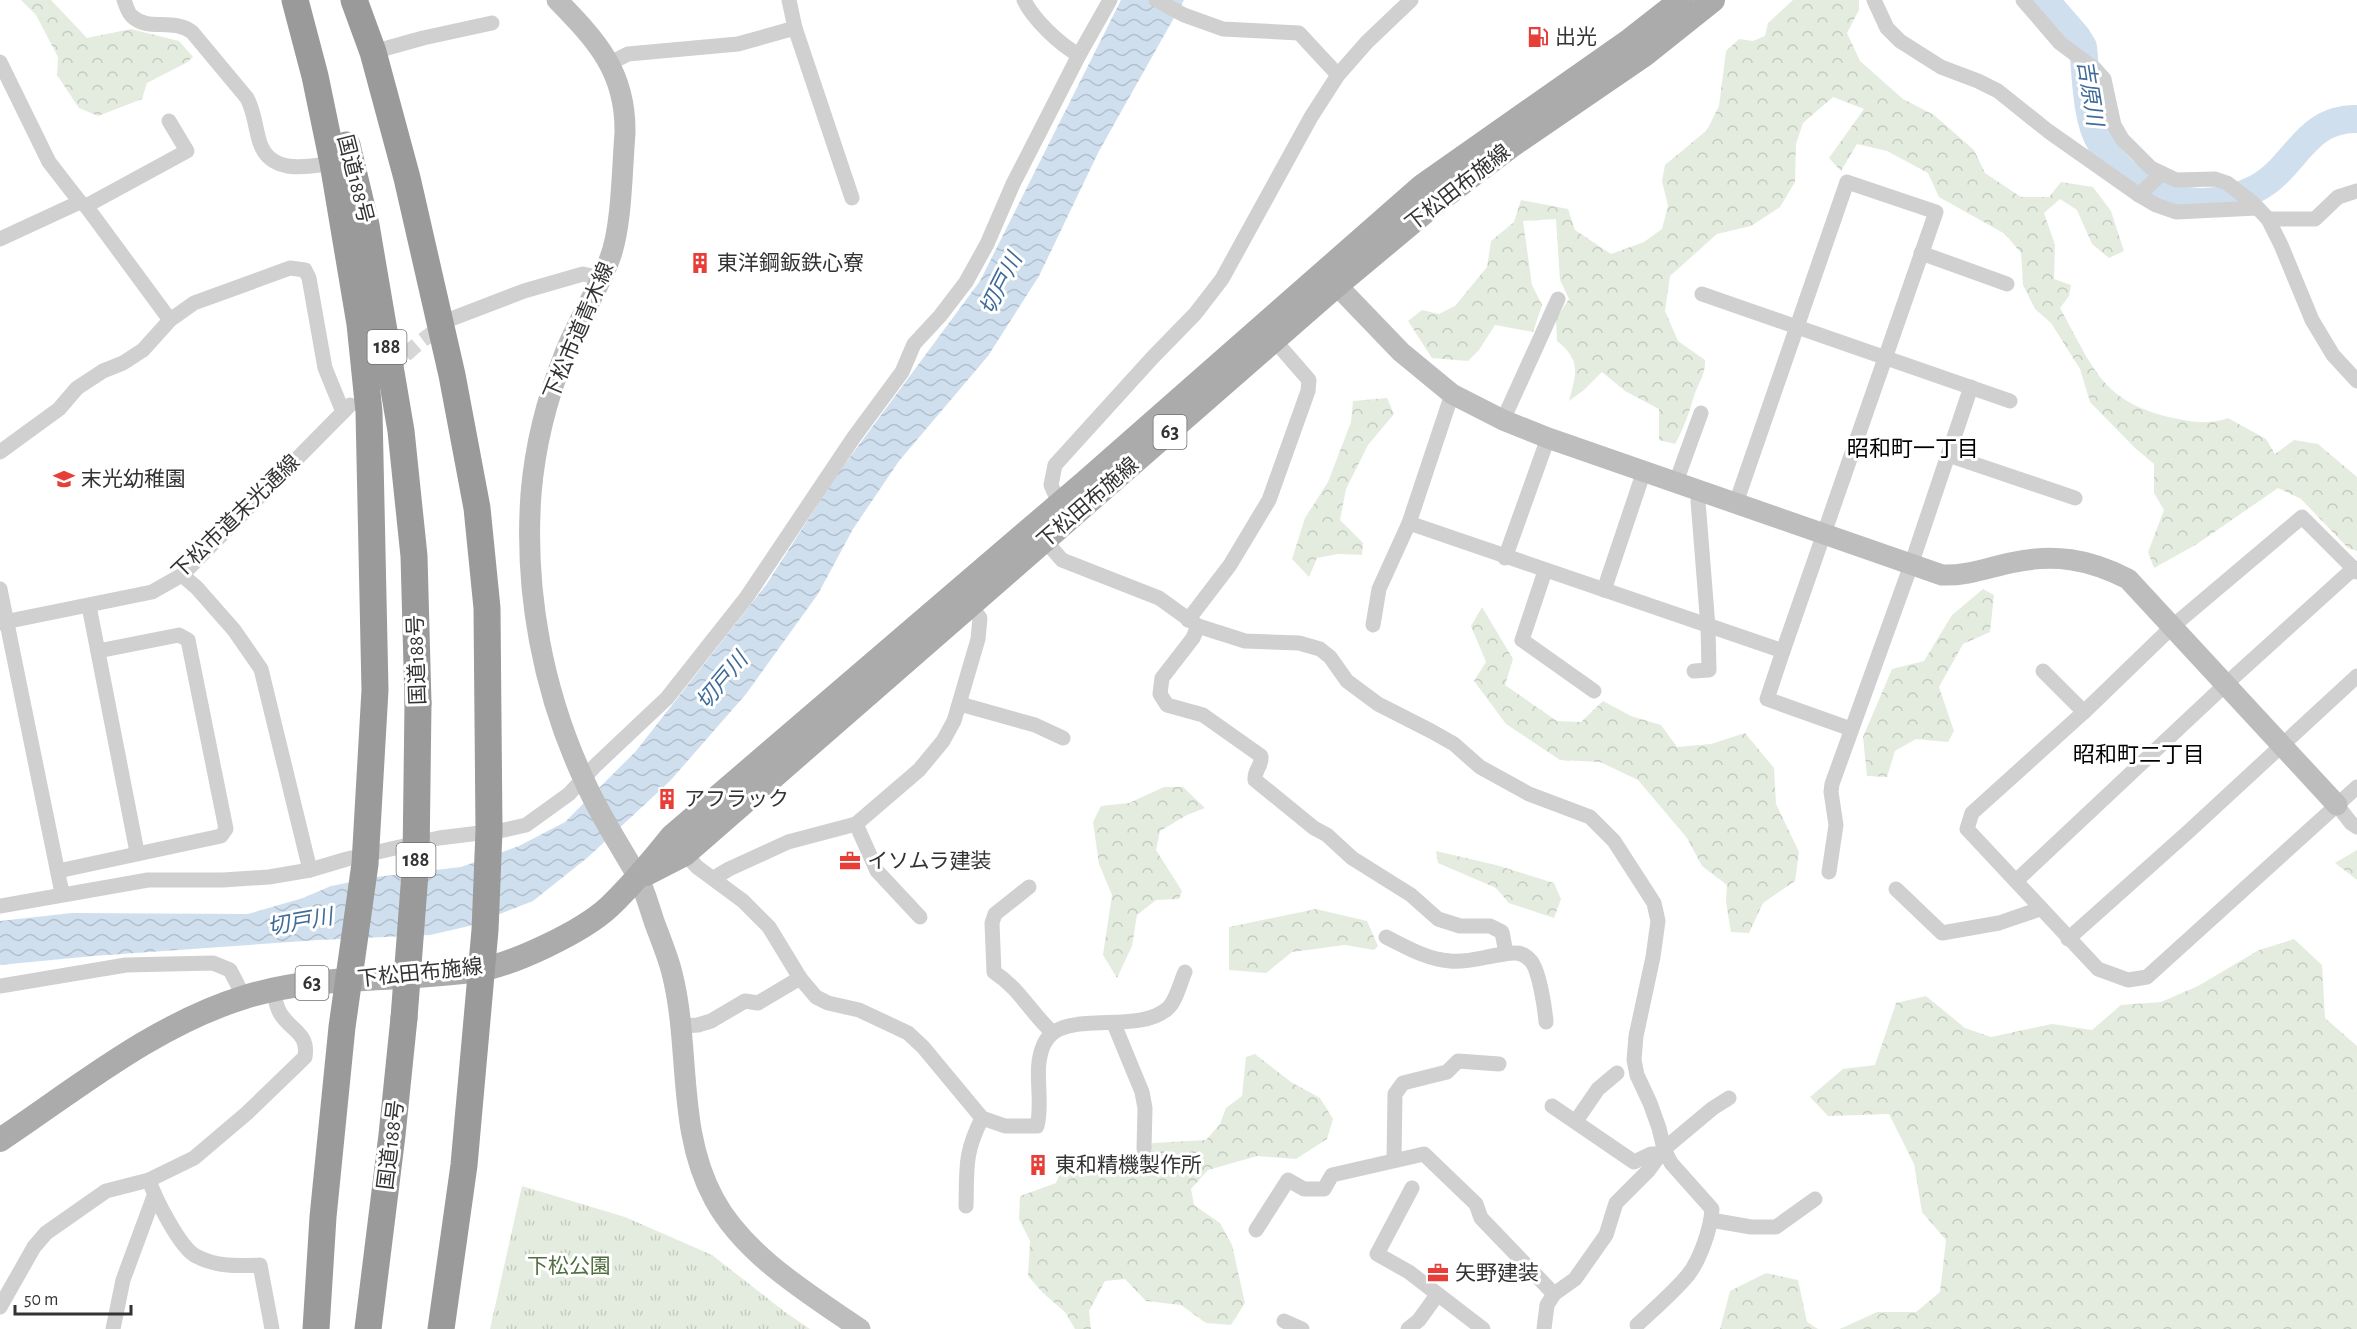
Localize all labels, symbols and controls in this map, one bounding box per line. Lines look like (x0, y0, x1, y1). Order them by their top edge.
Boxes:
fuel station icon: 出光 (1526, 25, 1550, 49)
place label: 出光 (1555, 26, 1597, 48)
water label: 吉原川 (2074, 59, 2107, 129)
street label: 国道188号 (334, 132, 377, 225)
street label: 下松田布施線 (1401, 140, 1514, 235)
water label: 切戸川 (976, 248, 1027, 318)
building icon: 東洋鋼鈑鉄心寮 (688, 251, 712, 275)
place label: 東洋鋼鈑鉄心寮 (717, 252, 864, 274)
street label: 下松市道青木線 (540, 259, 617, 403)
road number: 188 (368, 330, 406, 364)
road number: 63 (1154, 415, 1186, 449)
district label: 昭和町一丁目 (1847, 437, 1979, 460)
street label: 下松市道末光通線 (168, 450, 304, 583)
street label: 下松田布施線 (1033, 453, 1142, 552)
school or university icon: 末光幼稚園 (52, 467, 76, 491)
place label: 末光幼稚園 (81, 468, 186, 490)
street label: 国道188号 (404, 615, 429, 705)
water label: 切戸川 (692, 647, 753, 713)
district label: 昭和町二丁目 (2073, 743, 2205, 766)
building icon: アフラック (655, 787, 679, 811)
place label: アフラック (684, 788, 789, 810)
road number: 188 (396, 843, 436, 877)
office icon: イソムラ建装 (838, 849, 862, 873)
place label: イソムラ建装 (867, 850, 992, 872)
water label: 切戸川 (266, 905, 336, 939)
street label: 下松田布施線 (356, 955, 484, 990)
road number: 63 (296, 966, 328, 1000)
street label: 国道188号 (374, 1099, 407, 1191)
building icon: 東和精機製作所 (1026, 1153, 1050, 1177)
place label: 東和精機製作所 (1055, 1154, 1202, 1176)
park label: 下松公園 (527, 1255, 611, 1277)
office icon: 矢野建装 (1426, 1261, 1450, 1285)
place label: 矢野建装 (1455, 1262, 1539, 1284)
scale bar (15, 1278, 130, 1316)
text: 50 m (24, 1291, 58, 1309)

